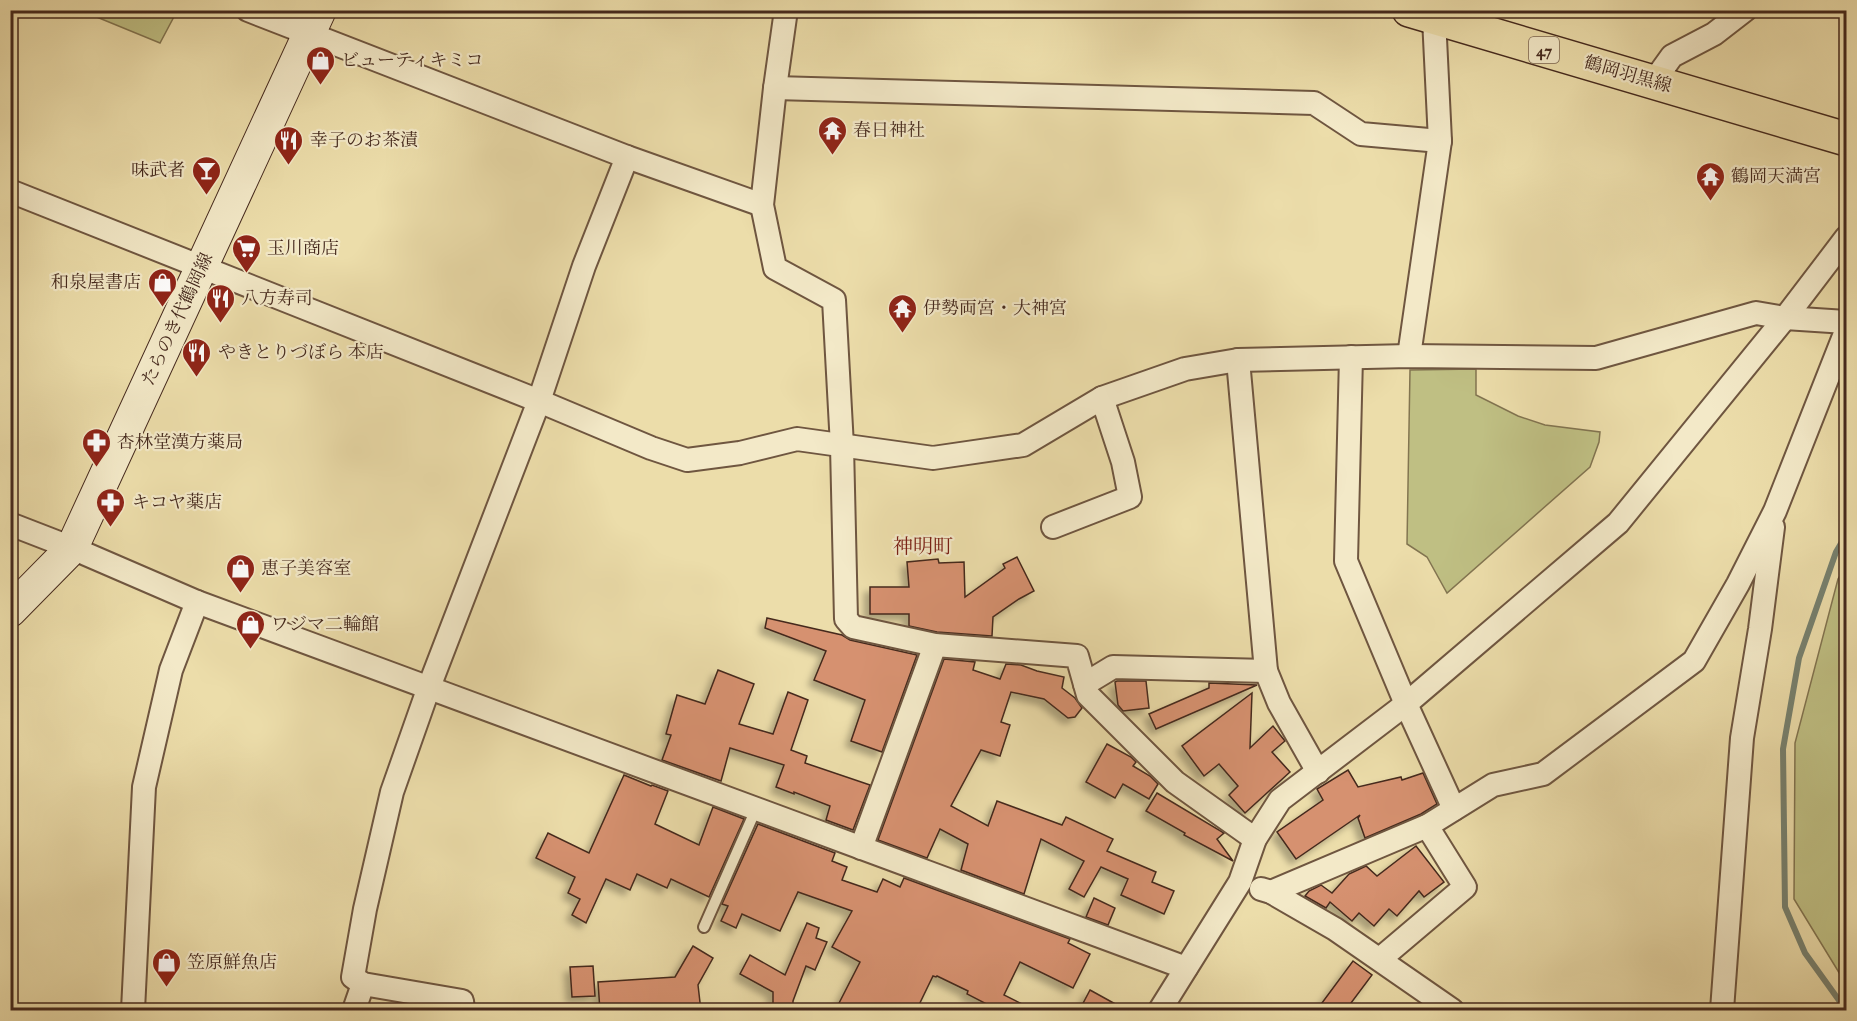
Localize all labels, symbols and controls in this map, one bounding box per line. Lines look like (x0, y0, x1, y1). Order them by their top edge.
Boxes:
road number: 47 (1529, 37, 1559, 63)
shop icon: ビューティキミコ (304, 44, 336, 86)
place label: ビューティキミコ (341, 49, 484, 72)
street label: 鶴岡羽黒線 (1581, 51, 1674, 98)
temple icon: 春日神社 (816, 114, 848, 156)
place label: 春日神社 (853, 119, 925, 142)
restaurant icon: 幸子のお茶漬 (273, 124, 305, 166)
place label: 幸子のお茶漬 (310, 129, 418, 152)
bar icon: 味武者 (190, 154, 222, 196)
place label: 味武者 (131, 159, 185, 182)
temple icon: 鶴岡天満宮 (1694, 160, 1726, 202)
place label: 鶴岡天満宮 (1731, 165, 1821, 188)
supermarket icon: 玉川商店 (230, 232, 262, 274)
place label: 玉川商店 (267, 237, 339, 260)
street label: たらのき代鶴岡線 (137, 249, 218, 389)
shop icon: 和泉屋書店 (146, 266, 178, 308)
place label: 和泉屋書店 (51, 271, 141, 294)
restaurant icon: 八方寿司 (204, 282, 236, 324)
place label: 八方寿司 (241, 287, 313, 310)
temple icon: 伊勢両宮・大神宮 (886, 292, 918, 334)
place label: 伊勢両宮・大神宮 (923, 297, 1067, 320)
restaurant icon: やきとりづぼら 本店 (181, 336, 213, 378)
place label: やきとりづぼら 本店 (218, 341, 384, 364)
pharmacy icon: 杏林堂漢方薬局 (80, 426, 112, 468)
place label: 杏林堂漢方薬局 (117, 431, 243, 454)
pharmacy icon: キコヤ薬店 (95, 486, 127, 528)
place label: キコヤ薬店 (132, 491, 222, 514)
district label: 神明町 (893, 534, 953, 559)
shop icon: 恵子美容室 (224, 552, 256, 594)
place label: 恵子美容室 (261, 557, 351, 580)
shop icon: ワジマ二輪館 (234, 608, 266, 650)
place label: ワジマ二輪館 (271, 613, 379, 636)
shop icon: 笠原鮮魚店 (150, 946, 182, 988)
place label: 笠原鮮魚店 (187, 951, 277, 974)

